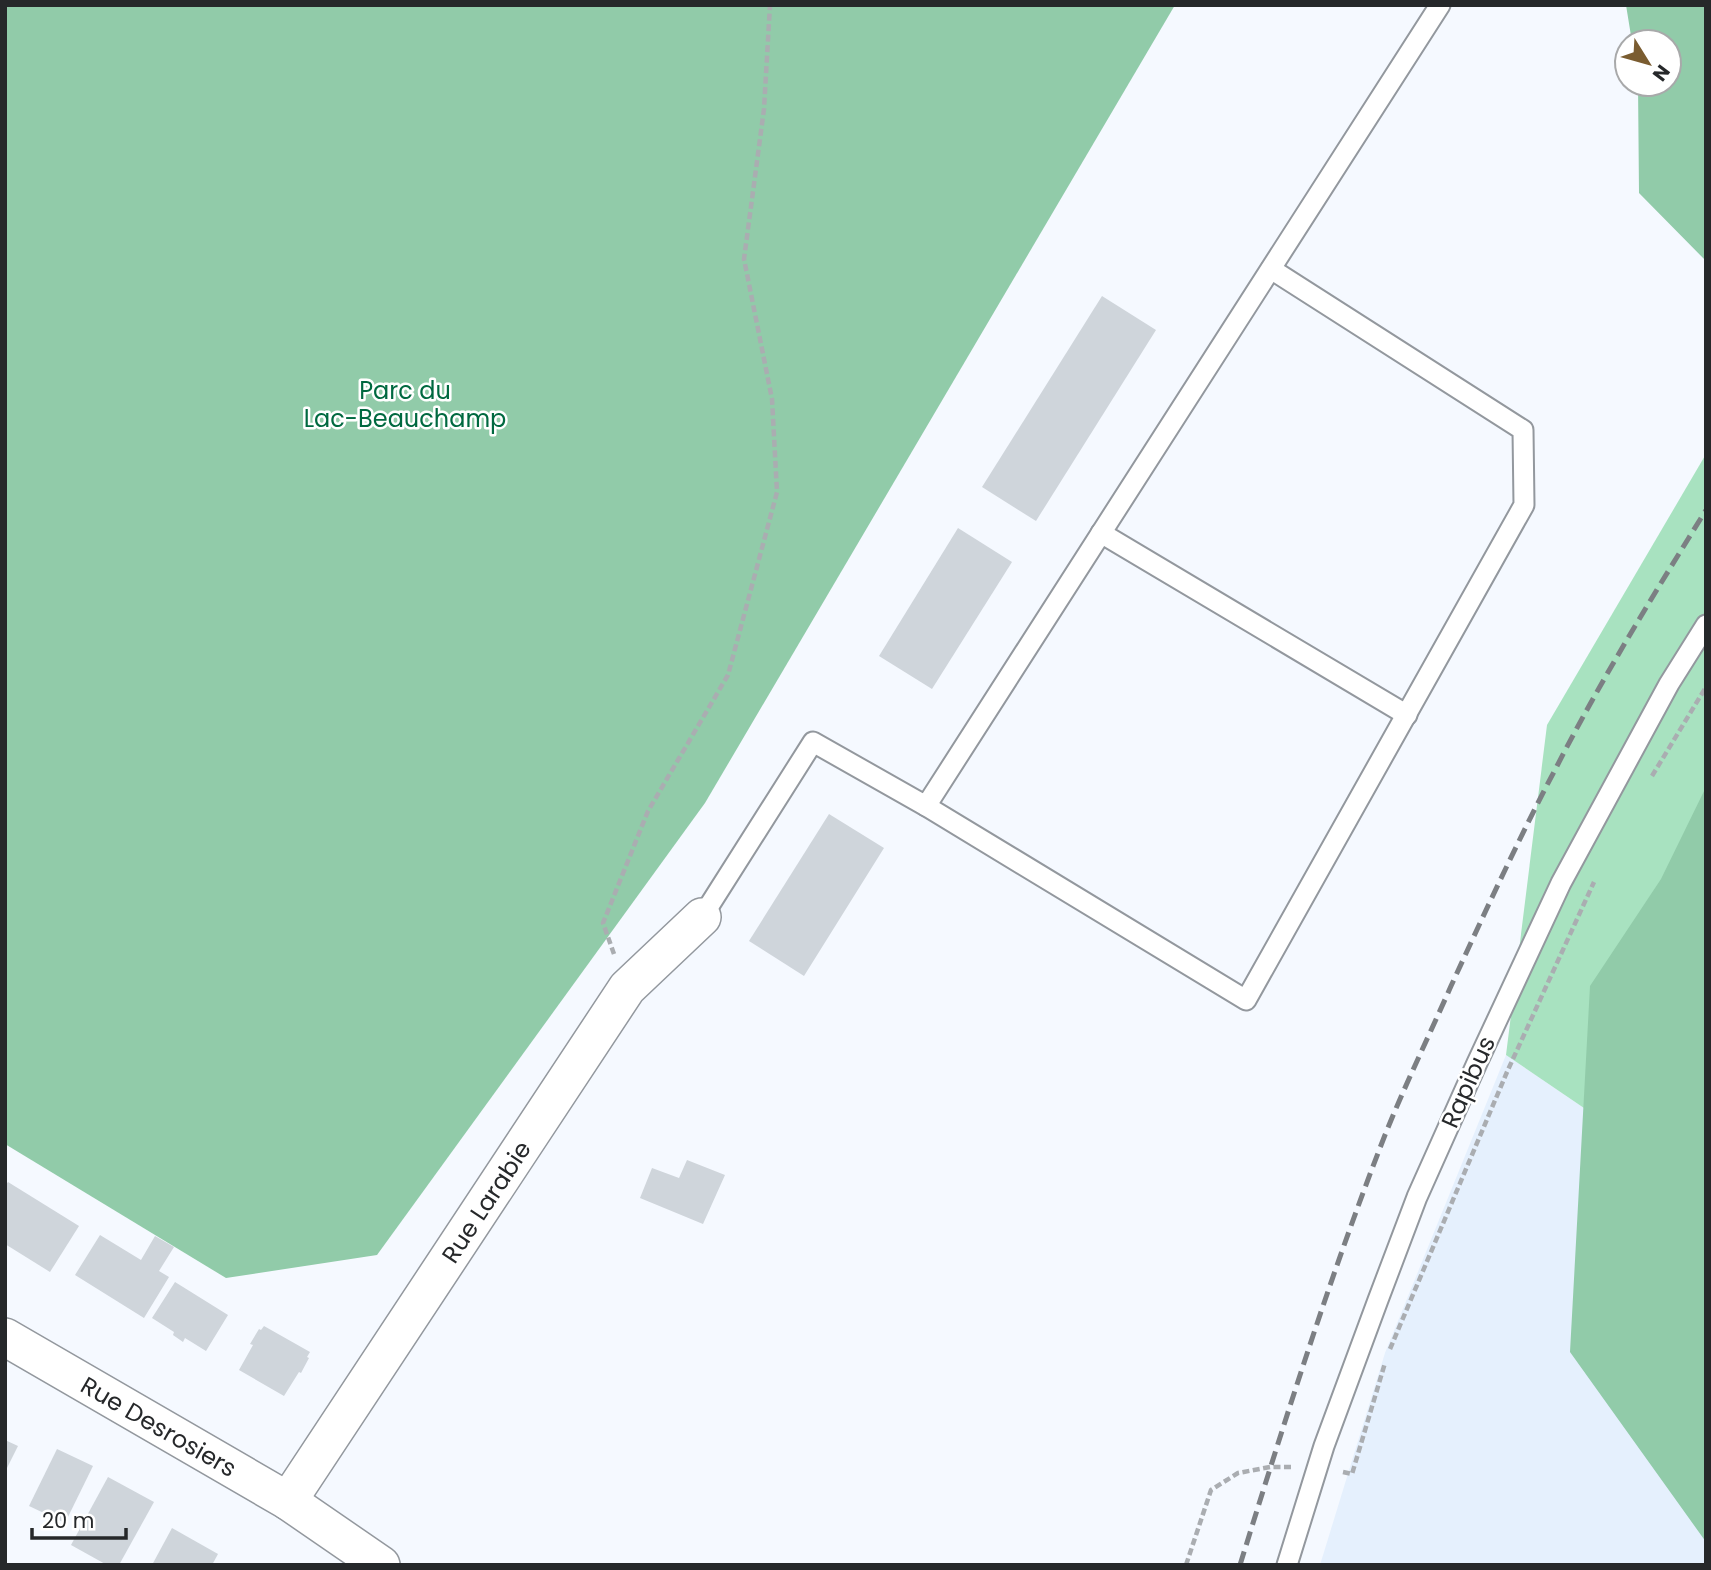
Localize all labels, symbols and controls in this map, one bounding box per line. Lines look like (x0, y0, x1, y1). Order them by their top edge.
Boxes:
north arrow (1613, 28, 1683, 98)
text: N (1646, 59, 1676, 87)
park label: Parc du Lac-Beauchamp (304, 374, 506, 435)
street label: Rapibus (1433, 1031, 1503, 1133)
street label: Rue Larabie (434, 1134, 538, 1269)
street label: Rue Desrosiers (75, 1368, 243, 1484)
scale bar (32, 1496, 126, 1540)
text: 20 m (42, 1506, 95, 1535)

